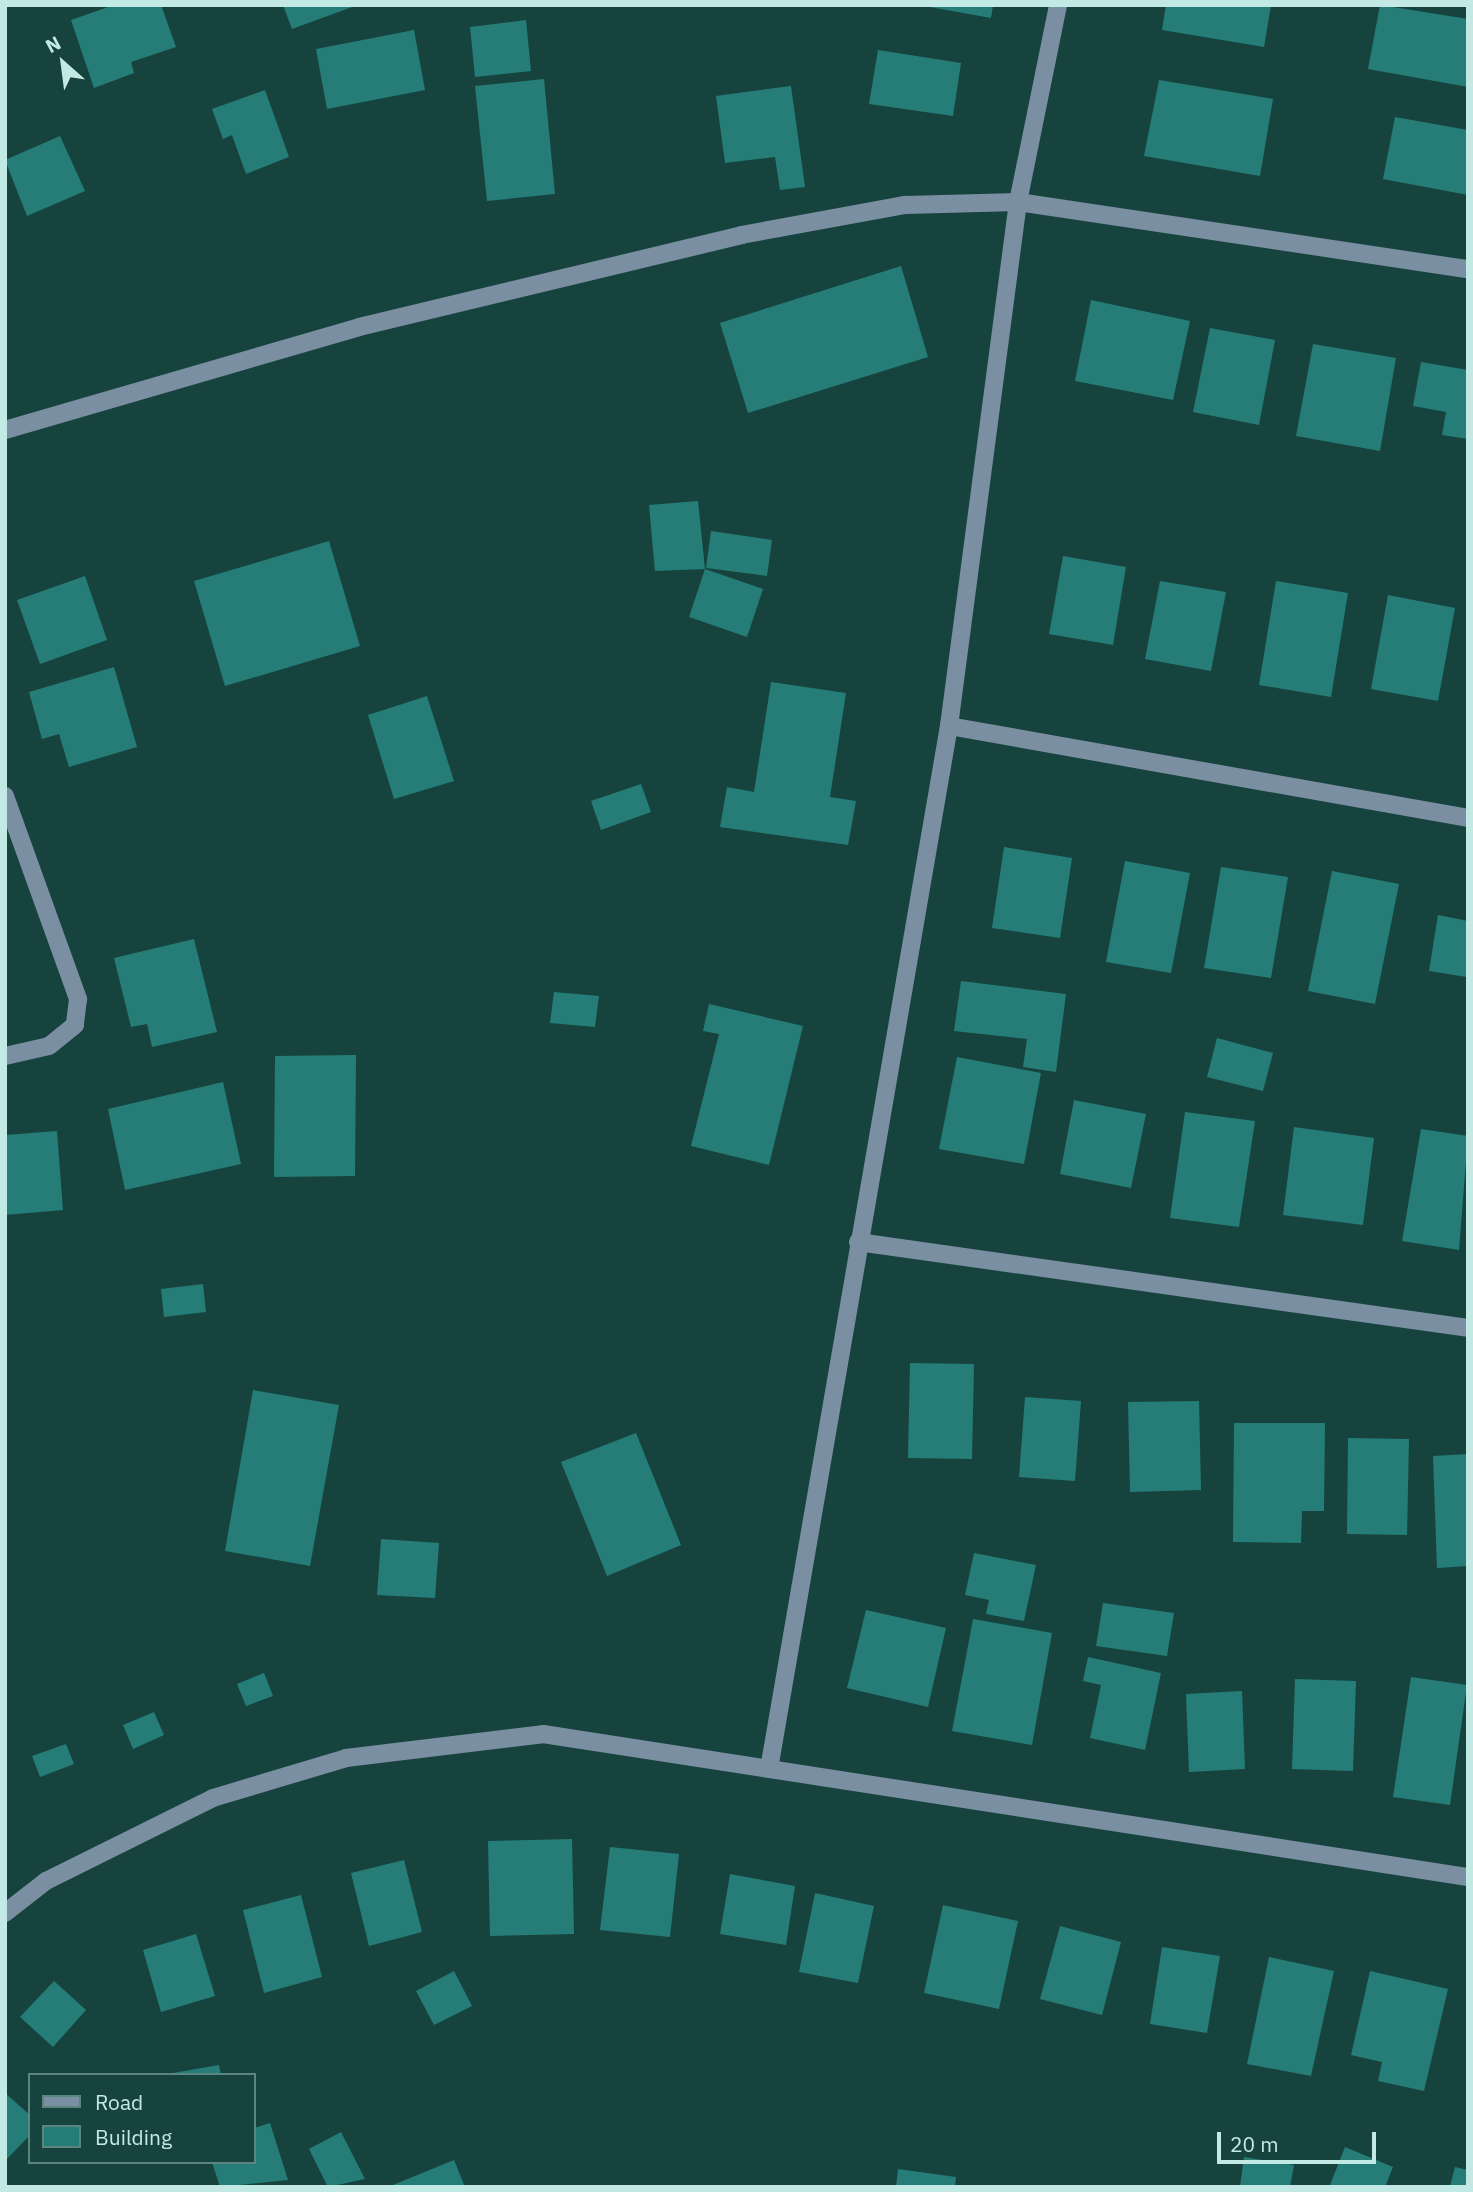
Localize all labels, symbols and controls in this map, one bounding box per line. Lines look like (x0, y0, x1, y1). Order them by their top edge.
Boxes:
north arrow (28, 28, 98, 98)
text: N (41, 31, 65, 58)
legend (28, 2073, 256, 2164)
text: Road (95, 2088, 143, 2116)
scale bar (1221, 2118, 1380, 2162)
text: Building (95, 2123, 172, 2151)
text: 20 m (1230, 2130, 1279, 2158)

